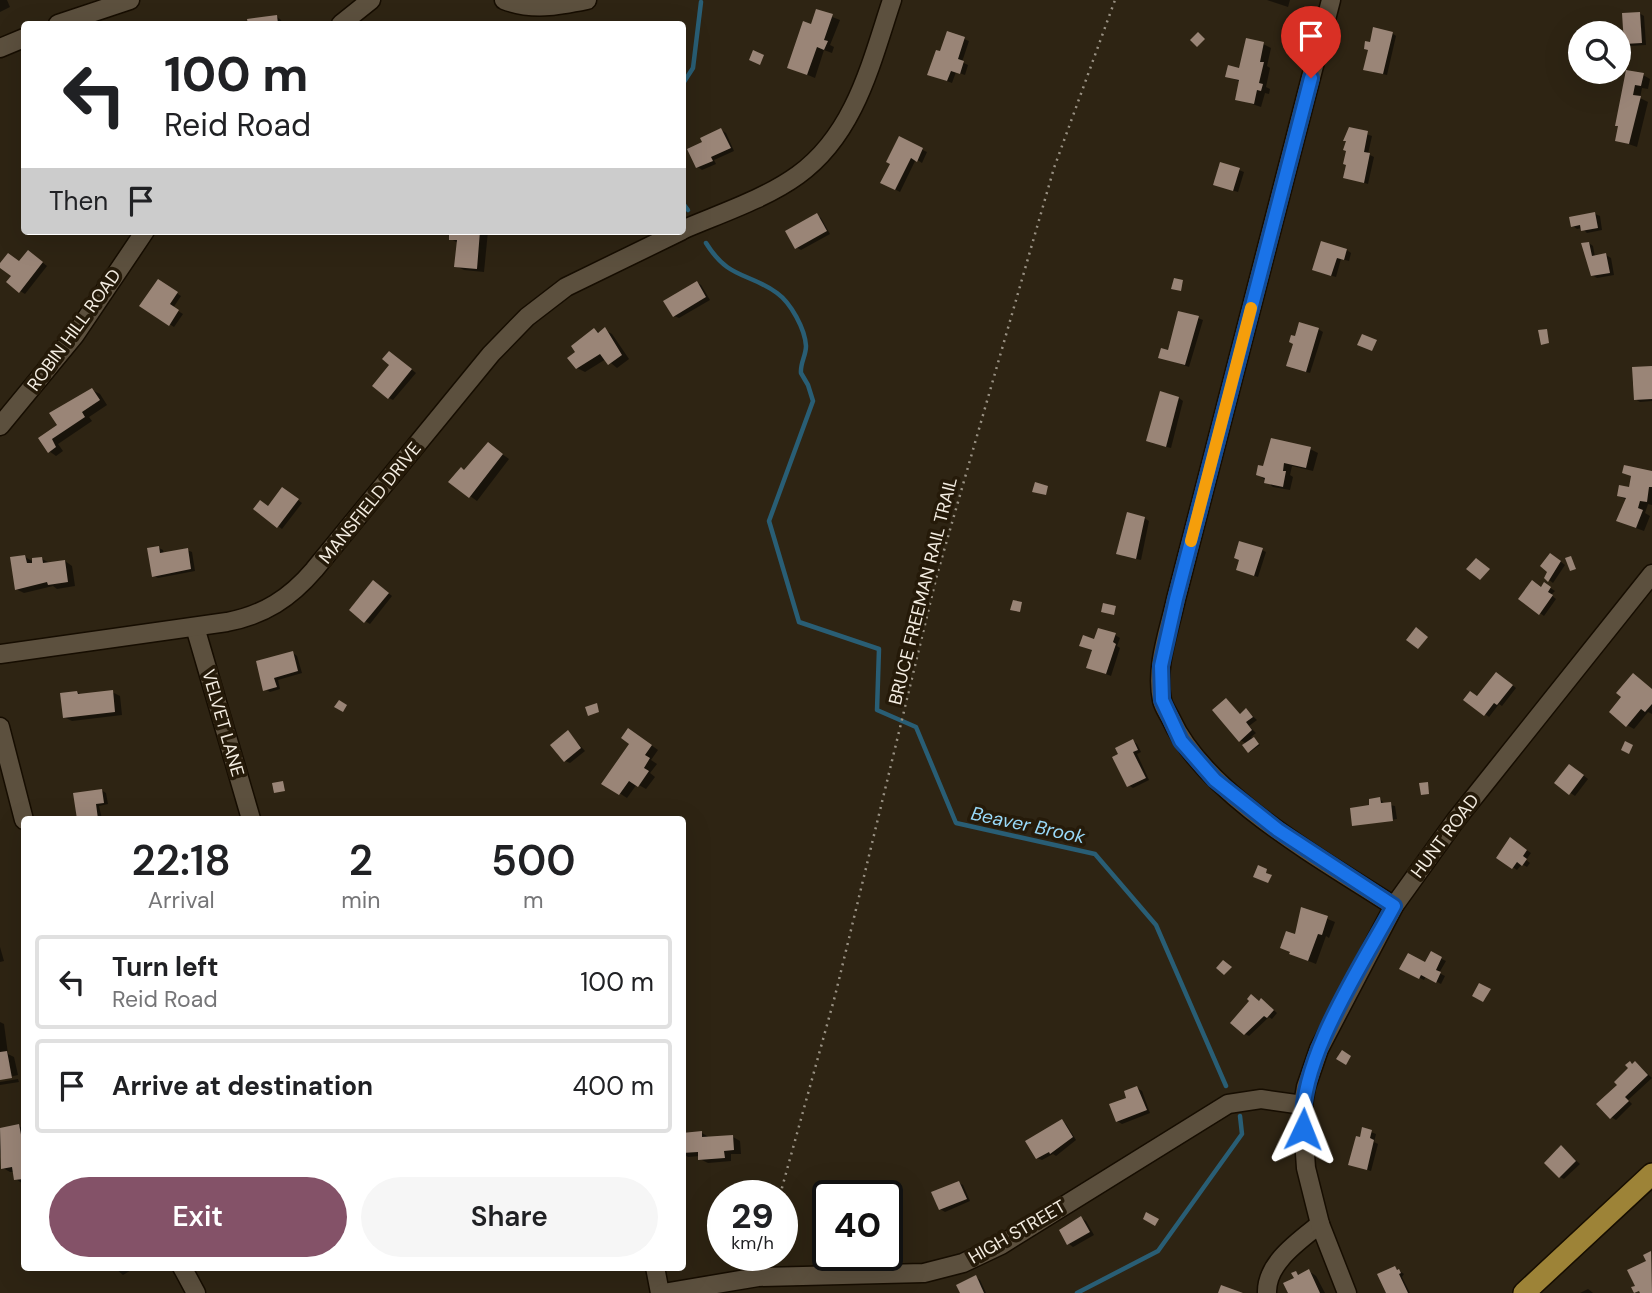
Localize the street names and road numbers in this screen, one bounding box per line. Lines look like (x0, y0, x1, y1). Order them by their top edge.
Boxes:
street label: ROBIN HILL ROAD (22, 264, 126, 396)
street label: MANSFIELD DRIVE (313, 437, 427, 569)
street label: BRUCE FREEMAN RAIL TRAIL (883, 475, 963, 707)
street label: VELVET LANE (196, 666, 250, 780)
street label: HUNT ROAD (1405, 789, 1485, 883)
street label: HIGH STREET (964, 1194, 1070, 1270)

